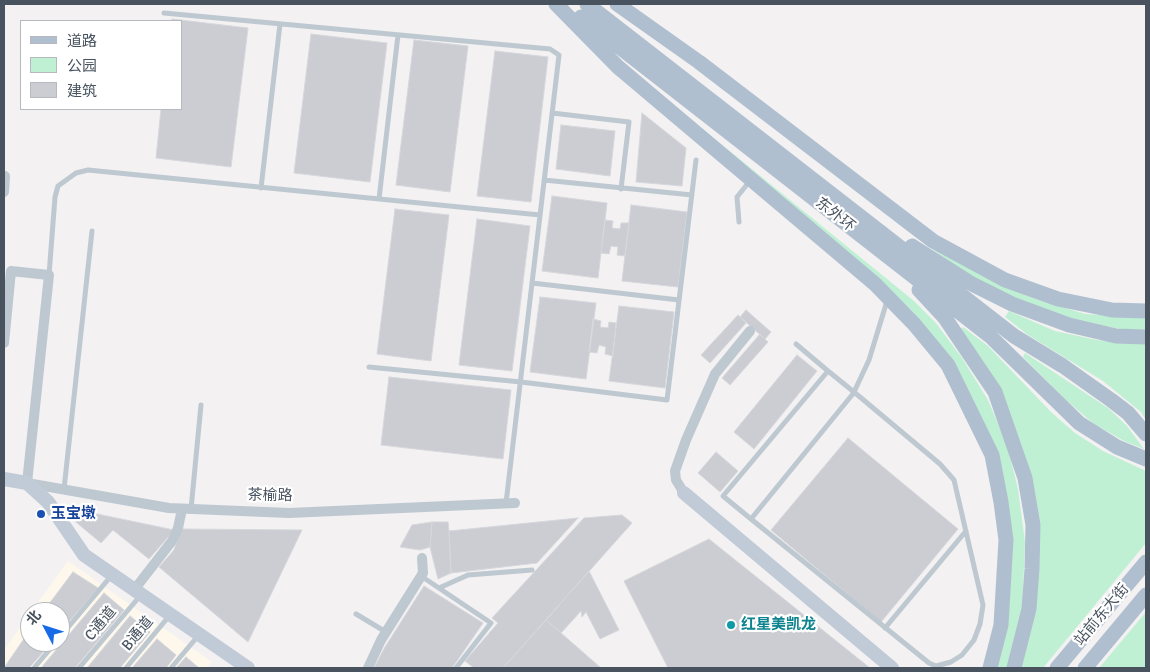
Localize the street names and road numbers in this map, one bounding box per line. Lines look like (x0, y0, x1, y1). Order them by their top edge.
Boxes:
street label: 东外环 (812, 194, 858, 236)
street label: 茶榆路 (247, 487, 293, 505)
street label: 站前东大街 (1071, 580, 1133, 650)
street label: C通道 (82, 603, 120, 645)
street label: B通道 (119, 613, 157, 655)

